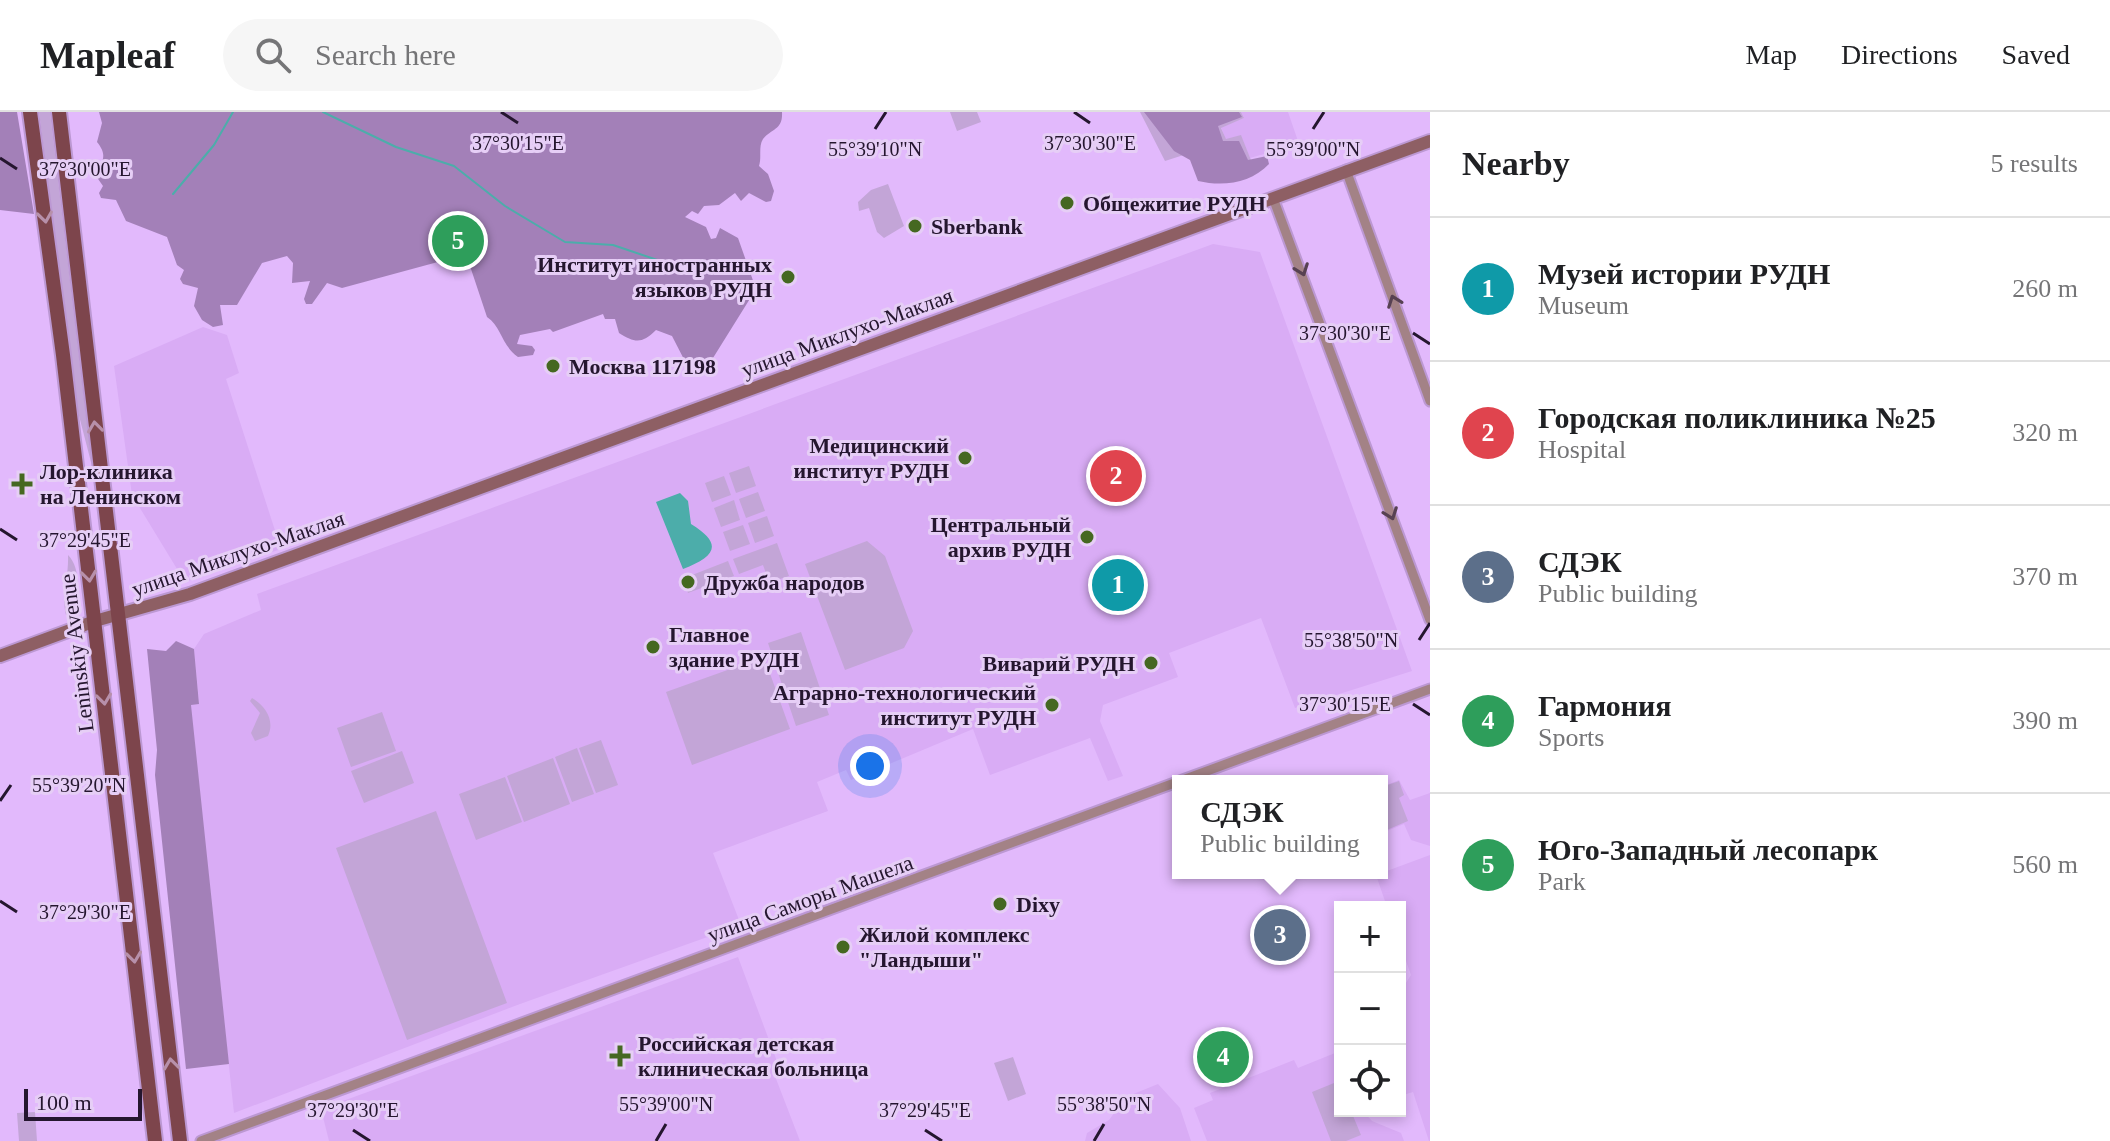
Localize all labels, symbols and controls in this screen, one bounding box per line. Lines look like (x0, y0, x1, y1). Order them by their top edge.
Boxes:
search box (223, 19, 783, 91)
icon: search (251, 33, 295, 77)
text: Mapleaf (40, 34, 175, 76)
text: Search here (315, 38, 456, 71)
text: Map (1746, 39, 1797, 70)
text: Directions (1841, 39, 1958, 70)
text: Saved (2002, 39, 2070, 70)
text: 37°30'15"E (472, 132, 564, 154)
text: 37°30'30"E (1044, 132, 1136, 154)
text: 55°39'10"N (828, 138, 922, 160)
text: 55°39'00"N (1266, 138, 1360, 160)
text: Nearby (1462, 145, 1570, 182)
text: 5 results (1991, 149, 2078, 178)
text: 37°30'00"E (39, 158, 131, 180)
place label: Общежитие РУДН (1083, 191, 1266, 216)
marker: Общежитие РУДН (1058, 194, 1076, 212)
one-way arrow (36, 210, 53, 224)
pin: 5 (432, 211, 484, 271)
place label: Sberbank (931, 214, 1023, 239)
marker: Sberbank (906, 217, 924, 235)
place label: Институт иностранных языков РУДН (537, 252, 772, 302)
text: Музей истории РУДН (1538, 257, 1830, 290)
one-way arrow (1292, 262, 1308, 276)
marker: Институт иностранных языков РУДН (779, 268, 797, 286)
text: 1 (1482, 274, 1495, 303)
text: 260 m (2012, 274, 2078, 303)
street label: улица Миклухо-Маклая (738, 283, 956, 382)
text: Museum (1538, 291, 1629, 320)
one-way arrow (1387, 295, 1403, 309)
text: 37°30'30"E (1299, 322, 1391, 344)
place label: Москва 117198 (569, 354, 716, 379)
marker: Москва 117198 (544, 357, 562, 375)
text: Городская поликлиника №25 (1538, 401, 1936, 434)
text: 2 (1482, 418, 1495, 447)
text: 320 m (2012, 418, 2078, 447)
one-way arrow (87, 420, 104, 433)
place label: Медицинский институт РУДН (794, 433, 949, 483)
text: Hospital (1538, 435, 1626, 464)
pin: 2 (1090, 446, 1142, 506)
marker: Медицинский институт РУДН (956, 449, 974, 467)
place label: Лор-клиника на Ленинском (40, 459, 181, 509)
marker: Лор-клиника на Ленинском (11, 473, 33, 495)
street label: улица Миклухо-Маклая (129, 505, 348, 602)
one-way arrow (1381, 506, 1398, 520)
place label: Центральный архив РУДН (930, 512, 1071, 562)
marker: Центральный архив РУДН (1078, 528, 1096, 546)
text: 37°29'45"E (39, 529, 131, 551)
text: СДЭК (1538, 545, 1622, 578)
pin: 1 (1092, 555, 1144, 615)
text: 3 (1482, 562, 1495, 591)
text: 370 m (2012, 562, 2078, 591)
one-way arrow (81, 570, 98, 583)
place label: Дружба народов (704, 570, 865, 595)
street label: Leninskiy Avenue (54, 572, 99, 733)
marker: Дружба народов (679, 573, 697, 591)
text: Public building (1538, 579, 1698, 608)
place label: Главное здание РУДН (669, 622, 799, 672)
text: 55°38'50"N (1304, 629, 1398, 651)
marker: Главное здание РУДН (644, 638, 662, 656)
place label: Виварий РУДН (983, 651, 1135, 676)
marker: Виварий РУДН (1142, 654, 1160, 672)
place label: Аграрно-технологический институт РУДН (773, 680, 1036, 730)
text: Гармония (1538, 689, 1672, 722)
one-way arrow (95, 692, 112, 706)
text: 37°30'15"E (1299, 693, 1391, 715)
marker: Аграрно-технологический институт РУДН (1043, 696, 1061, 714)
text: 4 (1482, 706, 1495, 735)
text: 390 m (2012, 706, 2078, 735)
text: Sports (1538, 723, 1604, 752)
your location (850, 746, 890, 786)
text: 55°39'20"N (32, 774, 126, 796)
popup (1172, 775, 1388, 879)
text: СДЭК (1200, 795, 1284, 828)
text: Public building (1200, 829, 1360, 858)
text: Юго-Западный лесопарк (1538, 833, 1878, 866)
street label: улица Саморы Машела (704, 849, 917, 947)
text: 5 (1482, 850, 1495, 879)
text: 560 m (2012, 850, 2078, 879)
text: Park (1538, 867, 1586, 896)
place label: Dixy (1016, 892, 1060, 917)
marker: Dixy (991, 895, 1009, 913)
text: 37°29'30"E (39, 901, 131, 923)
map controls (1334, 901, 1406, 1117)
button: + (1334, 901, 1406, 973)
pin: 3 (1254, 905, 1306, 965)
place label: Жилой комплекс "Ландыши" (859, 922, 1030, 972)
marker: Жилой комплекс "Ландыши" (834, 938, 852, 956)
one-way arrow (125, 950, 142, 964)
button: − (1334, 973, 1406, 1045)
pin: 4 (1197, 1027, 1249, 1087)
place label: Российская детская клиническая больница (638, 1031, 868, 1081)
marker: Российская детская клиническая больница (609, 1045, 631, 1067)
button: locate (1334, 1045, 1406, 1117)
one-way arrow (162, 1057, 179, 1070)
scale bar (24, 1085, 142, 1121)
text: 100 m (36, 1090, 92, 1115)
text: 55°39'00"N (619, 1093, 713, 1115)
text: 55°38'50"N (1057, 1093, 1151, 1115)
text: 37°29'30"E (307, 1099, 399, 1121)
text: 37°29'45"E (879, 1099, 971, 1121)

